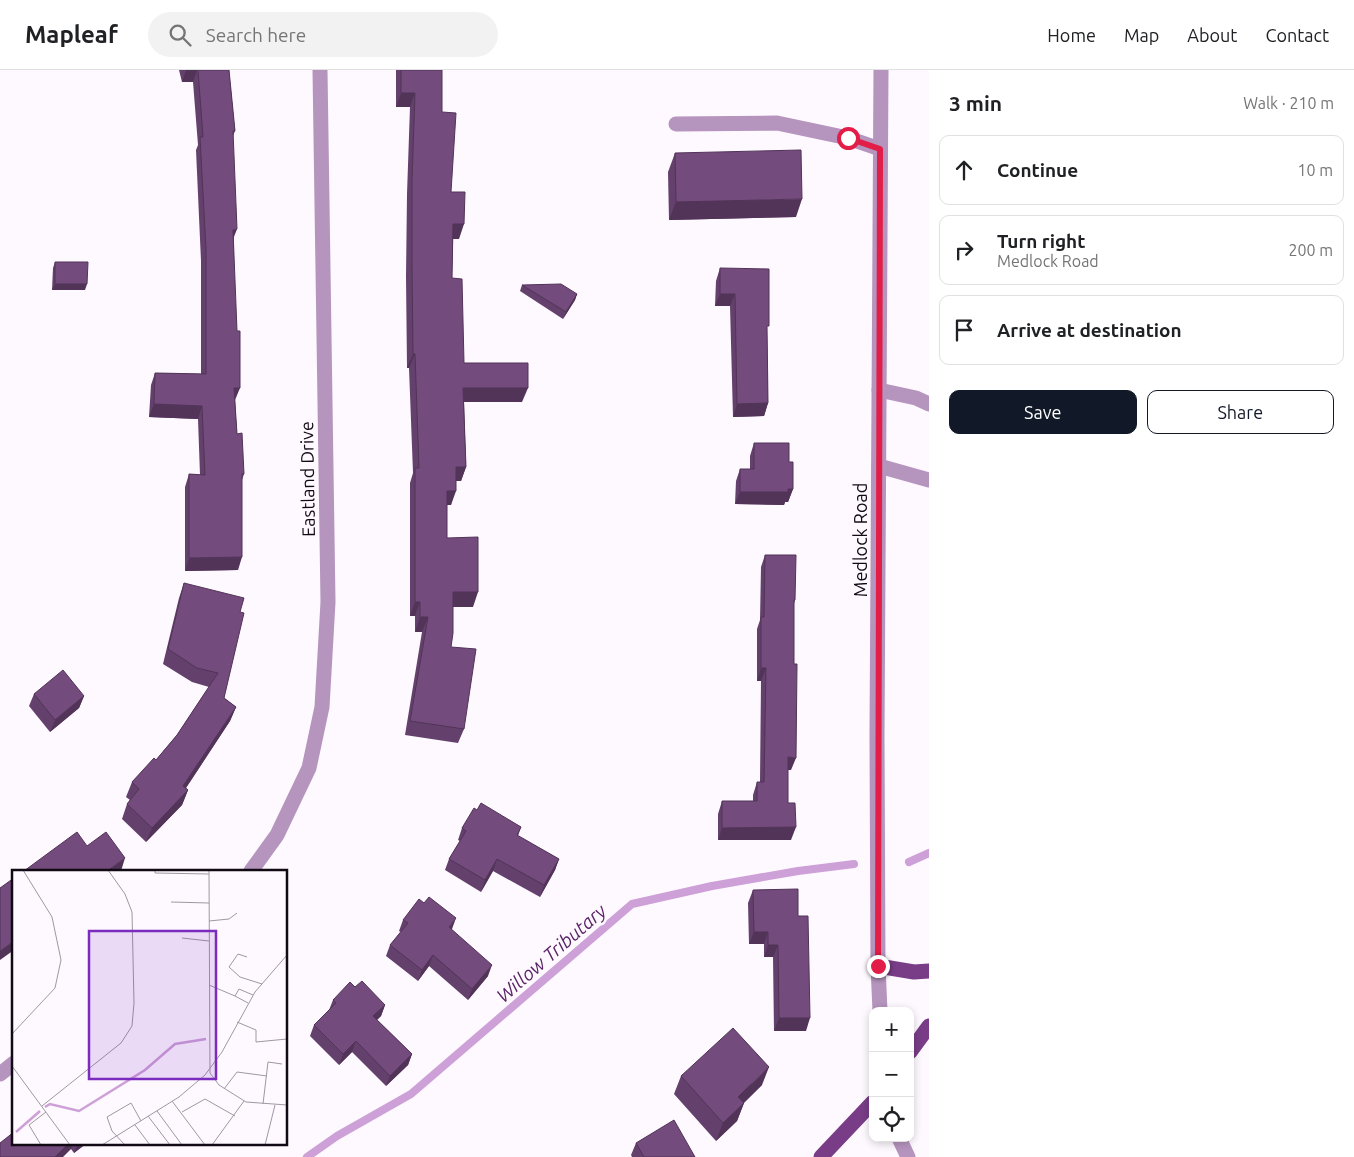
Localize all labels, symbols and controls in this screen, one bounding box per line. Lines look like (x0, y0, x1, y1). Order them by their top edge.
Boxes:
search box (148, 12, 498, 57)
text: Mapleaf (25, 21, 118, 48)
icon: search (166, 21, 194, 49)
text: Search here (206, 24, 306, 46)
text: Home (1047, 25, 1096, 45)
text: Map (1124, 25, 1159, 45)
text: About (1187, 25, 1237, 45)
text: Contact (1265, 25, 1329, 45)
text: 3 min (949, 91, 1002, 115)
text: Walk · 210 m (1243, 94, 1334, 112)
route start (837, 127, 860, 150)
icon: ahead (950, 156, 978, 184)
text: Continue (997, 159, 1078, 181)
text: 10 m (1297, 161, 1333, 179)
text: Turn right (997, 230, 1085, 252)
icon: right (950, 236, 978, 264)
text: 200 m (1288, 241, 1333, 259)
text: Medlock Road (997, 252, 1099, 270)
icon: arrive (950, 316, 978, 344)
text: Arrive at destination (997, 319, 1182, 341)
button: Save (949, 390, 1137, 434)
button: Share (1147, 390, 1334, 434)
street label: Eastland Drive (296, 421, 318, 537)
street label: Medlock Road (850, 483, 870, 597)
inset map (12, 870, 288, 1144)
water label: Willow Tributary (492, 899, 611, 1006)
route end (867, 955, 890, 978)
map controls (869, 1007, 914, 1142)
button: + (869, 1007, 914, 1052)
button: − (869, 1052, 914, 1097)
button: locate (869, 1097, 914, 1142)

